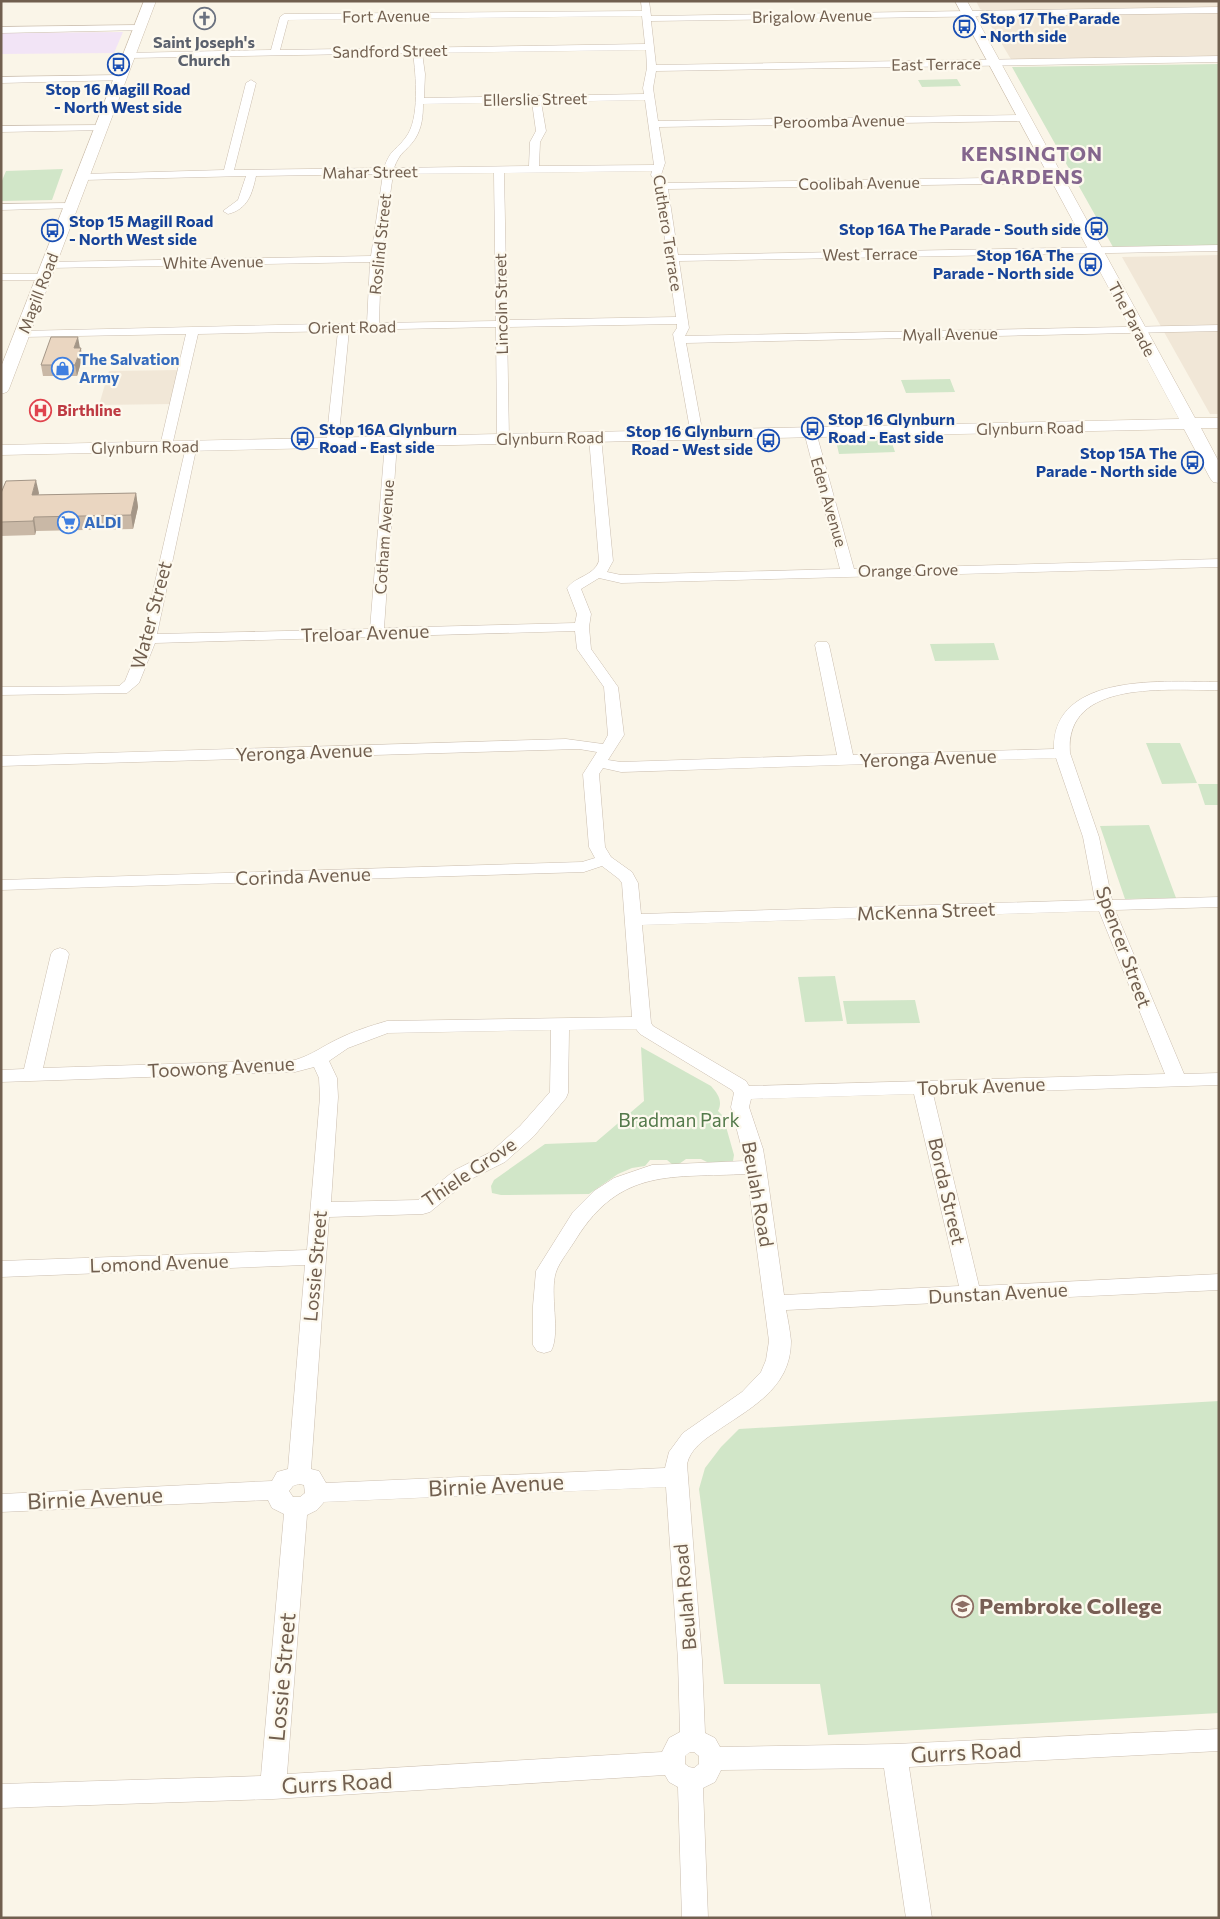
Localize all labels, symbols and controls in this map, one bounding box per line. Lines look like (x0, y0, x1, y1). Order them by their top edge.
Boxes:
street label: Fort Avenue (342, 5, 430, 26)
street label: Brigalow Avenue (752, 5, 872, 26)
church icon: Saint Joseph's Church (192, 6, 216, 30)
place label: Stop 17 The Parade - North side (980, 8, 1120, 45)
bus stop icon: Stop 17 The Parade - North side (952, 15, 976, 39)
place label: Saint Joseph's Church (153, 32, 255, 69)
street label: Sandford Street (332, 40, 448, 61)
bus stop icon: Stop 16 Magill Road - North West side (106, 53, 130, 77)
street label: East Terrace (891, 53, 981, 74)
place label: Stop 16 Magill Road - North West side (46, 79, 190, 116)
street label: Ellerslie Street (483, 88, 588, 109)
street label: Peroomba Avenue (773, 110, 905, 131)
district label: KENSINGTON GARDENS (961, 141, 1103, 188)
street label: Mahar Street (322, 161, 418, 182)
street label: Coolibah Avenue (798, 172, 920, 193)
street label: Cuthero Terrace (650, 173, 687, 292)
street label: Roslind Street (365, 192, 394, 296)
place label: Stop 15 Magill Road - North West side (69, 211, 213, 248)
bus stop icon: Stop 16A The Parade - South side (1085, 217, 1109, 241)
bus stop icon: Stop 15 Magill Road - North West side (41, 218, 65, 242)
place label: Stop 16A The Parade - South side (839, 219, 1081, 238)
street label: West Terrace (822, 243, 918, 264)
place label: Stop 16A The Parade - North side (933, 245, 1074, 282)
street label: Magill Road (13, 250, 62, 336)
street label: White Avenue (162, 251, 264, 272)
bus stop icon: Stop 16A The Parade - North side (1078, 252, 1102, 276)
street label: Lincoln Street (490, 253, 511, 355)
street label: The Parade (1105, 278, 1160, 359)
street label: Orient Road (308, 316, 396, 337)
street label: Myall Avenue (902, 323, 998, 344)
place label: The Salvation Army (79, 349, 179, 386)
shop icon: The Salvation Army (51, 356, 75, 380)
hospital icon: Birthline (29, 398, 53, 422)
place label: Birthline (57, 400, 121, 419)
place label: Stop 16 Glynburn Road - East side (828, 409, 955, 446)
bus stop icon: Stop 16 Glynburn Road - East side (800, 416, 824, 440)
street label: Glynburn Road (976, 417, 1084, 438)
place label: Stop 16A Glynburn Road - East side (319, 419, 457, 456)
place label: Stop 16 Glynburn Road - West side (626, 421, 753, 458)
bus stop icon: Stop 16A Glynburn Road - East side (291, 426, 315, 450)
street label: Glynburn Road (496, 427, 604, 448)
bus stop icon: Stop 16 Glynburn Road - West side (757, 428, 781, 452)
street label: Glynburn Road (91, 436, 199, 457)
place label: Stop 15A The Parade - North side (1036, 443, 1177, 480)
bus stop icon: Stop 15A The Parade - North side (1181, 450, 1205, 474)
street label: Eden Avenue (808, 455, 851, 549)
street label: Cotham Avenue (370, 479, 397, 595)
supermarket icon: ALDI (56, 510, 80, 534)
place label: ALDI (84, 512, 122, 531)
street label: Water Street (125, 558, 176, 671)
street label: Orange Grove (858, 559, 958, 580)
street label: Treloar Avenue (300, 619, 430, 646)
street label: Yeronga Avenue (235, 738, 373, 765)
street label: Yeronga Avenue (859, 744, 997, 771)
street label: Corinda Avenue (235, 862, 371, 889)
street label: Spencer Street (1092, 883, 1157, 1011)
street label: McKenna Street (856, 897, 996, 924)
street label: Toowong Avenue (147, 1051, 295, 1082)
street label: Tobruk Avenue (916, 1072, 1046, 1099)
park label: Bradman Park (618, 1108, 740, 1131)
street label: Thiele Grove (417, 1132, 520, 1211)
street label: Borda Street (924, 1135, 971, 1247)
street label: Beulah Road (738, 1139, 779, 1248)
street label: Lossie Street (298, 1209, 331, 1323)
street label: Lomond Avenue (89, 1249, 229, 1276)
street label: Dunstan Avenue (928, 1277, 1068, 1308)
street label: Birnie Avenue (427, 1467, 565, 1502)
street label: Birnie Avenue (26, 1480, 164, 1515)
street label: Beulah Road (668, 1543, 701, 1651)
place label: Pembroke College (979, 1592, 1162, 1619)
school or university icon: Pembroke College (951, 1594, 975, 1618)
street label: Lossie Street (262, 1611, 301, 1742)
street label: Gurrs Road (910, 1735, 1022, 1768)
street label: Gurrs Road (281, 1766, 393, 1799)

